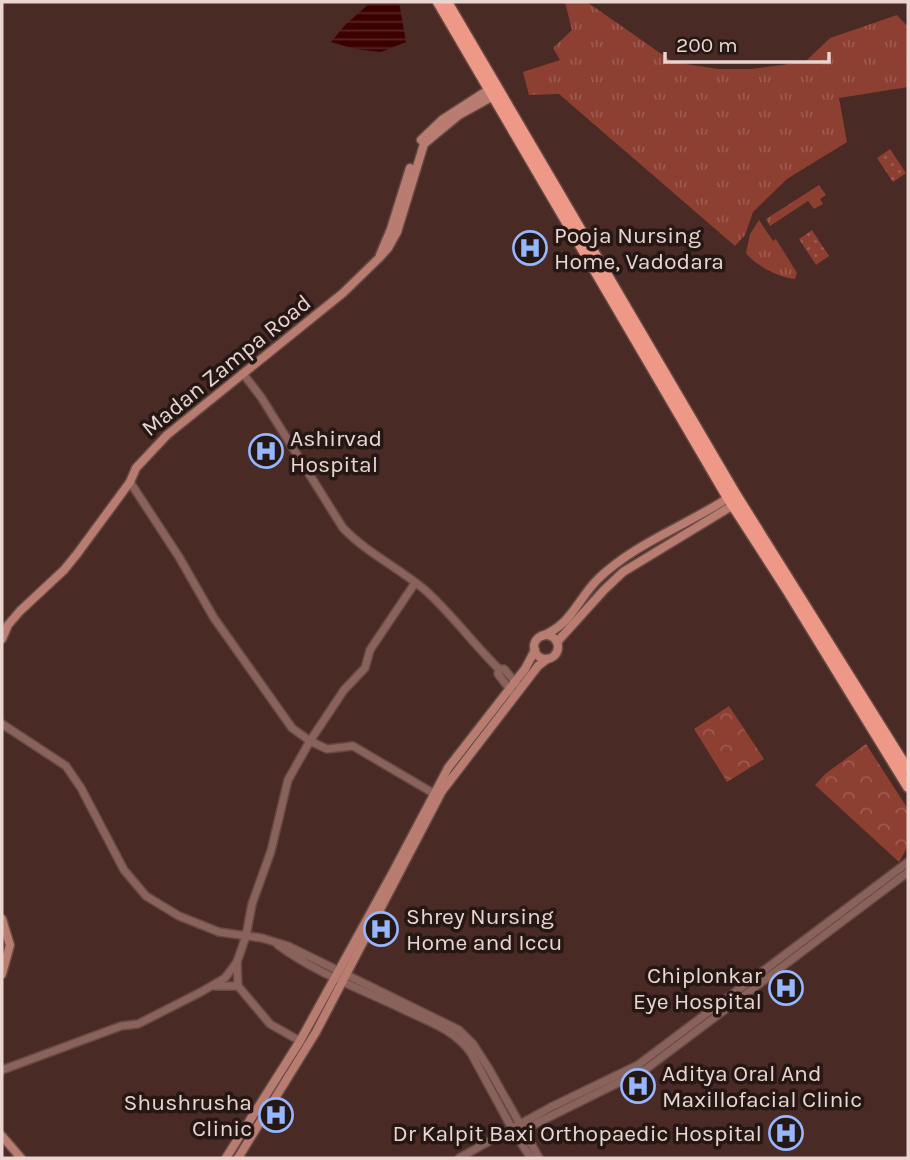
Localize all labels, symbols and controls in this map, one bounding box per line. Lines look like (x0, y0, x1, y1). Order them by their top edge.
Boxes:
scale bar (665, 21, 830, 65)
text: 200 m (676, 33, 738, 57)
place label: Pooja Nursing Home, Vadodara (554, 222, 724, 275)
hospital icon: Pooja Nursing Home, Vadodara (511, 229, 549, 267)
street label: Madan Zampa Road (136, 289, 316, 442)
place label: Ashirvad Hospital (290, 425, 382, 478)
hospital icon: Ashirvad Hospital (247, 432, 285, 470)
place label: Shrey Nursing Home and Iccu (406, 903, 562, 956)
hospital icon: Shrey Nursing Home and Iccu (362, 910, 400, 948)
place label: Chiplonkar Eye Hospital (633, 962, 763, 1015)
hospital icon: Chiplonkar Eye Hospital (767, 969, 805, 1007)
place label: Aditya Oral And Maxillofacial Clinic (662, 1060, 862, 1113)
hospital icon: Aditya Oral And Maxillofacial Clinic (619, 1067, 657, 1105)
place label: Shushrusha Clinic (123, 1089, 252, 1142)
hospital icon: Shushrusha Clinic (257, 1096, 295, 1134)
hospital icon: Dr Kalpit Baxi Orthopaedic Hospital (767, 1114, 805, 1152)
place label: Dr Kalpit Baxi Orthopaedic Hospital (392, 1120, 762, 1147)

